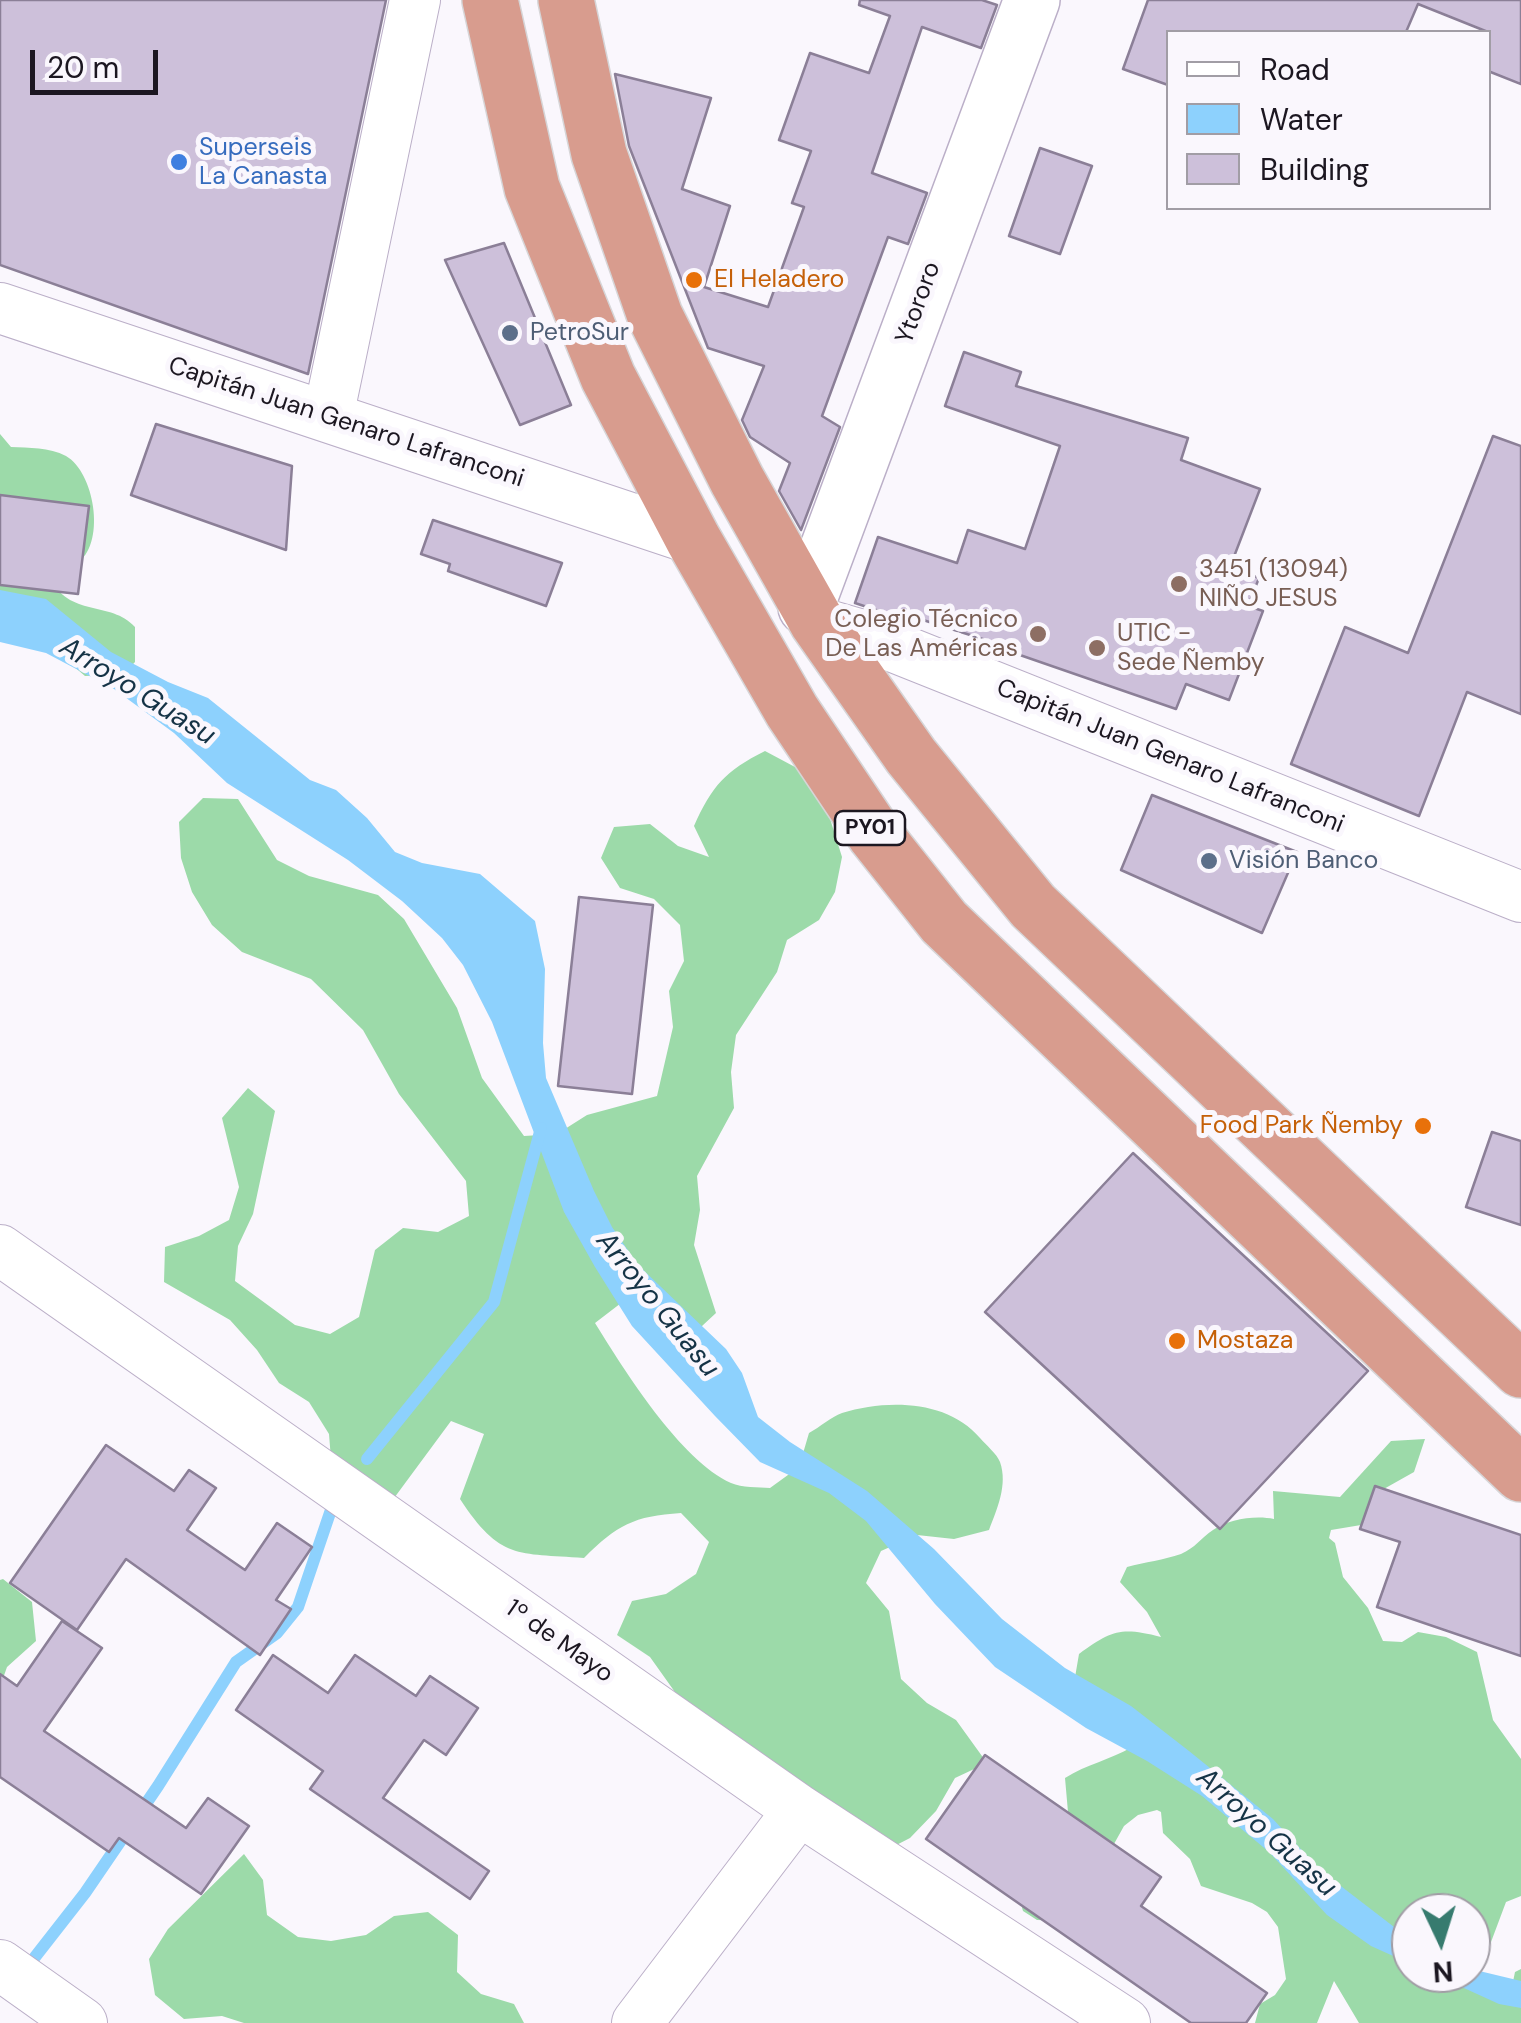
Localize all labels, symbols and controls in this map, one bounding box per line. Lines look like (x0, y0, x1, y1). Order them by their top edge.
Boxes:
scale bar (35, 30, 162, 92)
legend (1166, 30, 1491, 210)
text: 20 m (47, 48, 119, 87)
text: Road (1260, 50, 1330, 89)
text: Water (1260, 100, 1343, 139)
place label: Superseis La Canasta (199, 133, 327, 192)
text: Building (1260, 150, 1369, 189)
marker: Superseis La Canasta (168, 151, 190, 173)
street label: Ytororo (890, 258, 948, 348)
place label: El Heladero (714, 265, 844, 295)
marker: El Heladero (683, 269, 705, 291)
place label: PetroSur (530, 318, 629, 348)
marker: PetroSur (499, 322, 521, 344)
street label: Capitán Juan Genaro Lafranconi (164, 351, 528, 495)
place label: 3451 (13094) NIÑO JESUS (1199, 555, 1348, 614)
marker: 3451 (13094) NIÑO JESUS (1168, 573, 1190, 595)
place label: Colegio Técnico De Las Américas (825, 605, 1018, 664)
place label: UTIC - Sede Ñemby (1117, 619, 1265, 678)
marker: Colegio Técnico De Las Américas (1027, 623, 1049, 645)
water label: Arroyo Guasu (53, 631, 221, 753)
marker: UTIC - Sede Ñemby (1086, 637, 1108, 659)
street label: Capitán Juan Genaro Lafranconi (992, 673, 1348, 841)
road number: PY01 (835, 811, 905, 845)
place label: Visión Banco (1229, 846, 1378, 876)
marker: Visión Banco (1198, 850, 1220, 872)
place label: Food Park Ñemby (1200, 1111, 1403, 1141)
marker: Food Park Ñemby (1412, 1115, 1434, 1137)
water label: Arroyo Guasu (588, 1226, 726, 1384)
place label: Mostaza (1197, 1326, 1293, 1356)
marker: Mostaza (1166, 1330, 1188, 1352)
street label: 1º de Mayo (500, 1594, 618, 1690)
water label: Arroyo Guasu (1189, 1761, 1343, 1905)
north arrow (1391, 1893, 1491, 1993)
text: N (1432, 1952, 1454, 1991)

